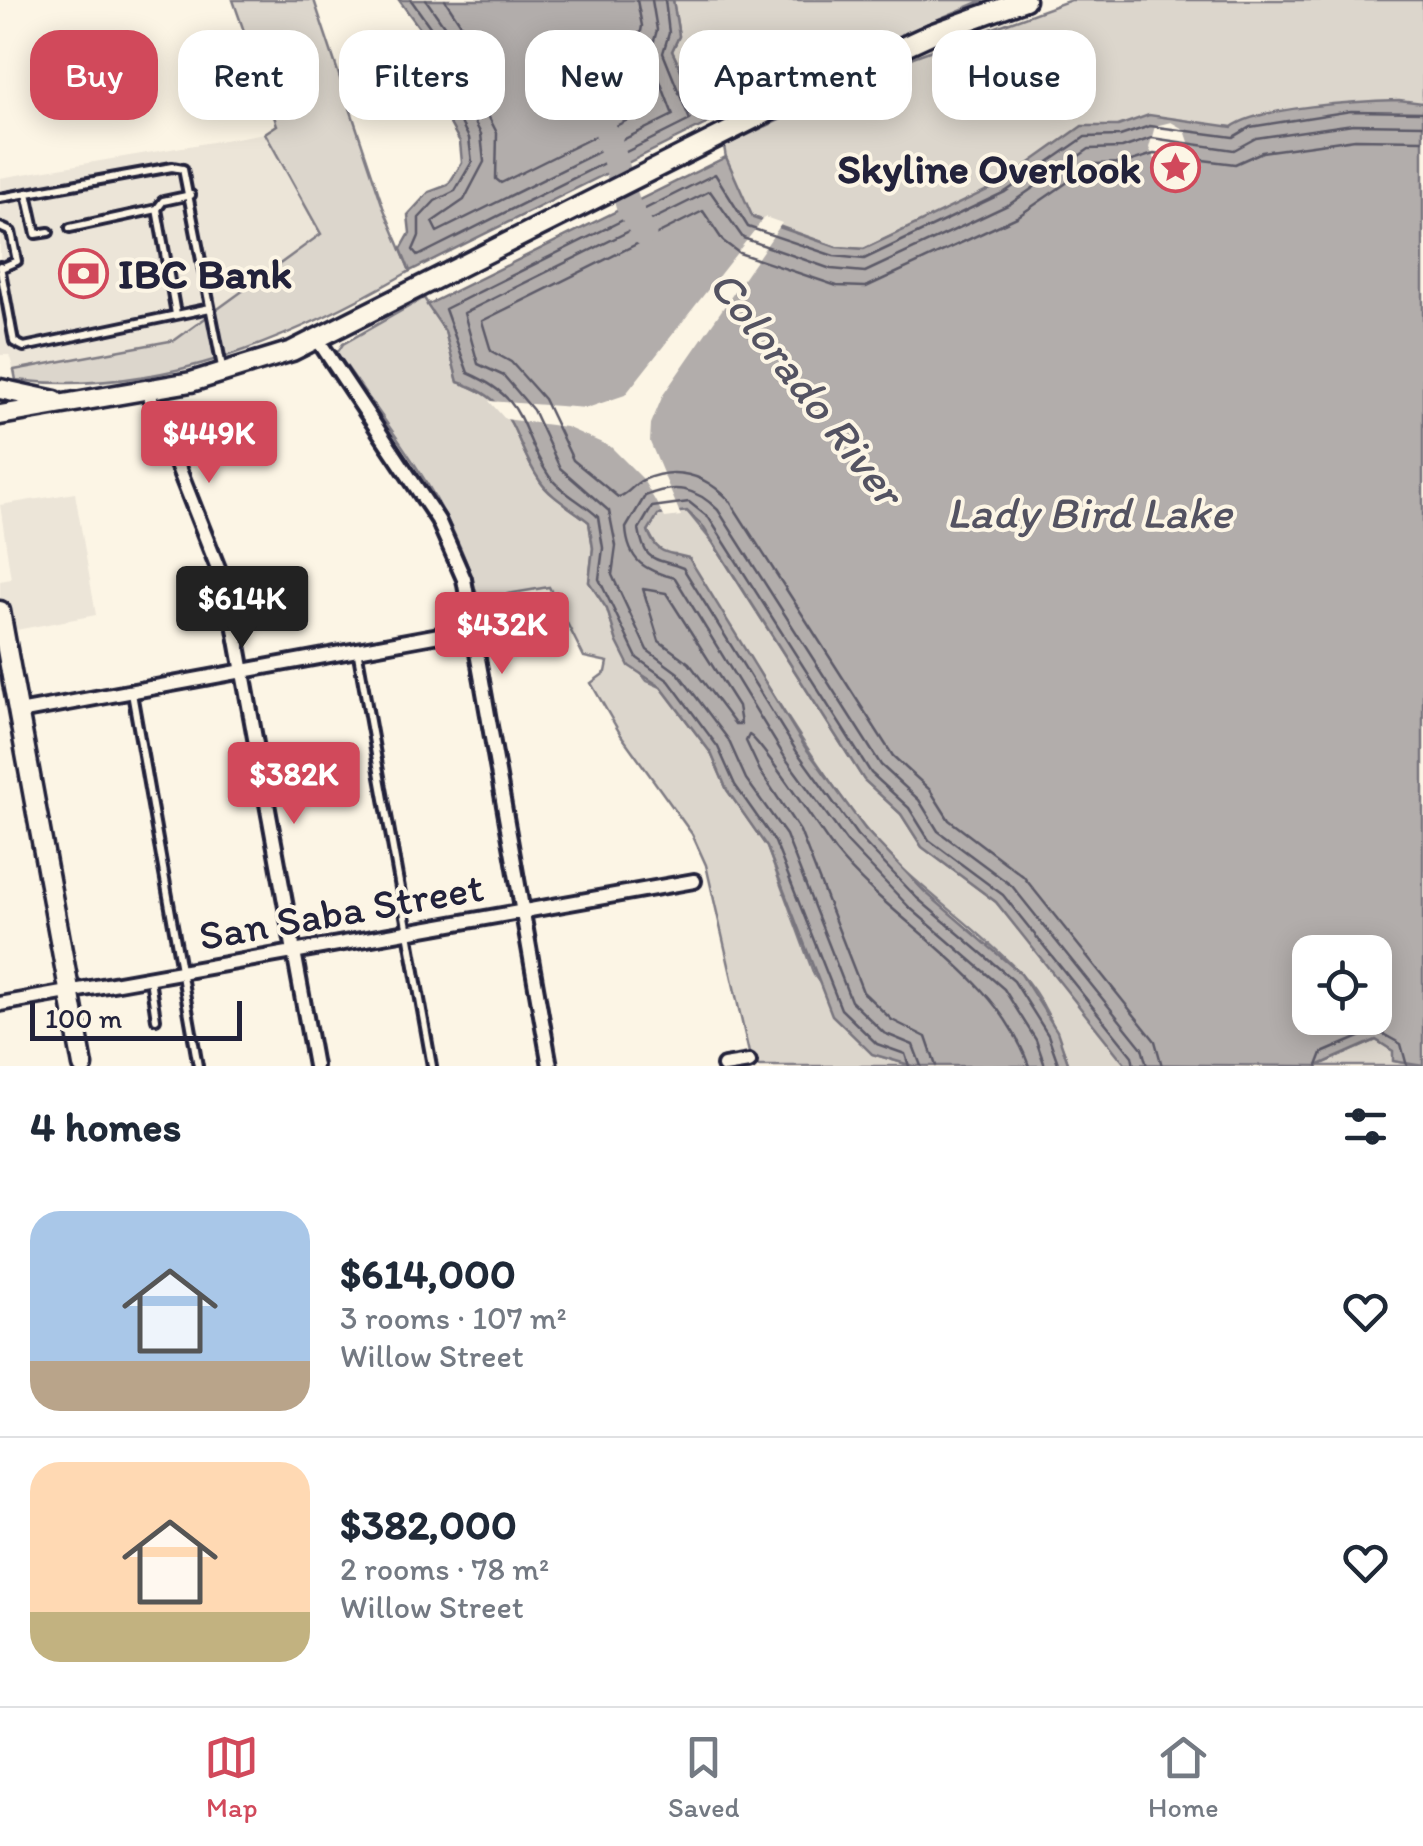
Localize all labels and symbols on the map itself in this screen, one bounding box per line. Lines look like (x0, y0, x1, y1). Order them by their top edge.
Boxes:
place icon: Skyline Overlook (1150, 142, 1202, 194)
place label: Skyline Overlook (837, 143, 1141, 194)
bank icon: IBC Bank (57, 247, 109, 299)
place label: IBC Bank (118, 248, 292, 299)
water label: Colorado River (698, 259, 919, 519)
pin: $449K (139, 401, 279, 486)
water label: Lady Bird Lake (946, 485, 1234, 539)
pin: $614K (172, 566, 312, 651)
pin: $432K (432, 592, 572, 677)
pin: $382K (224, 742, 364, 827)
street label: San Saba Street (195, 861, 487, 961)
scale bar (30, 996, 242, 1040)

